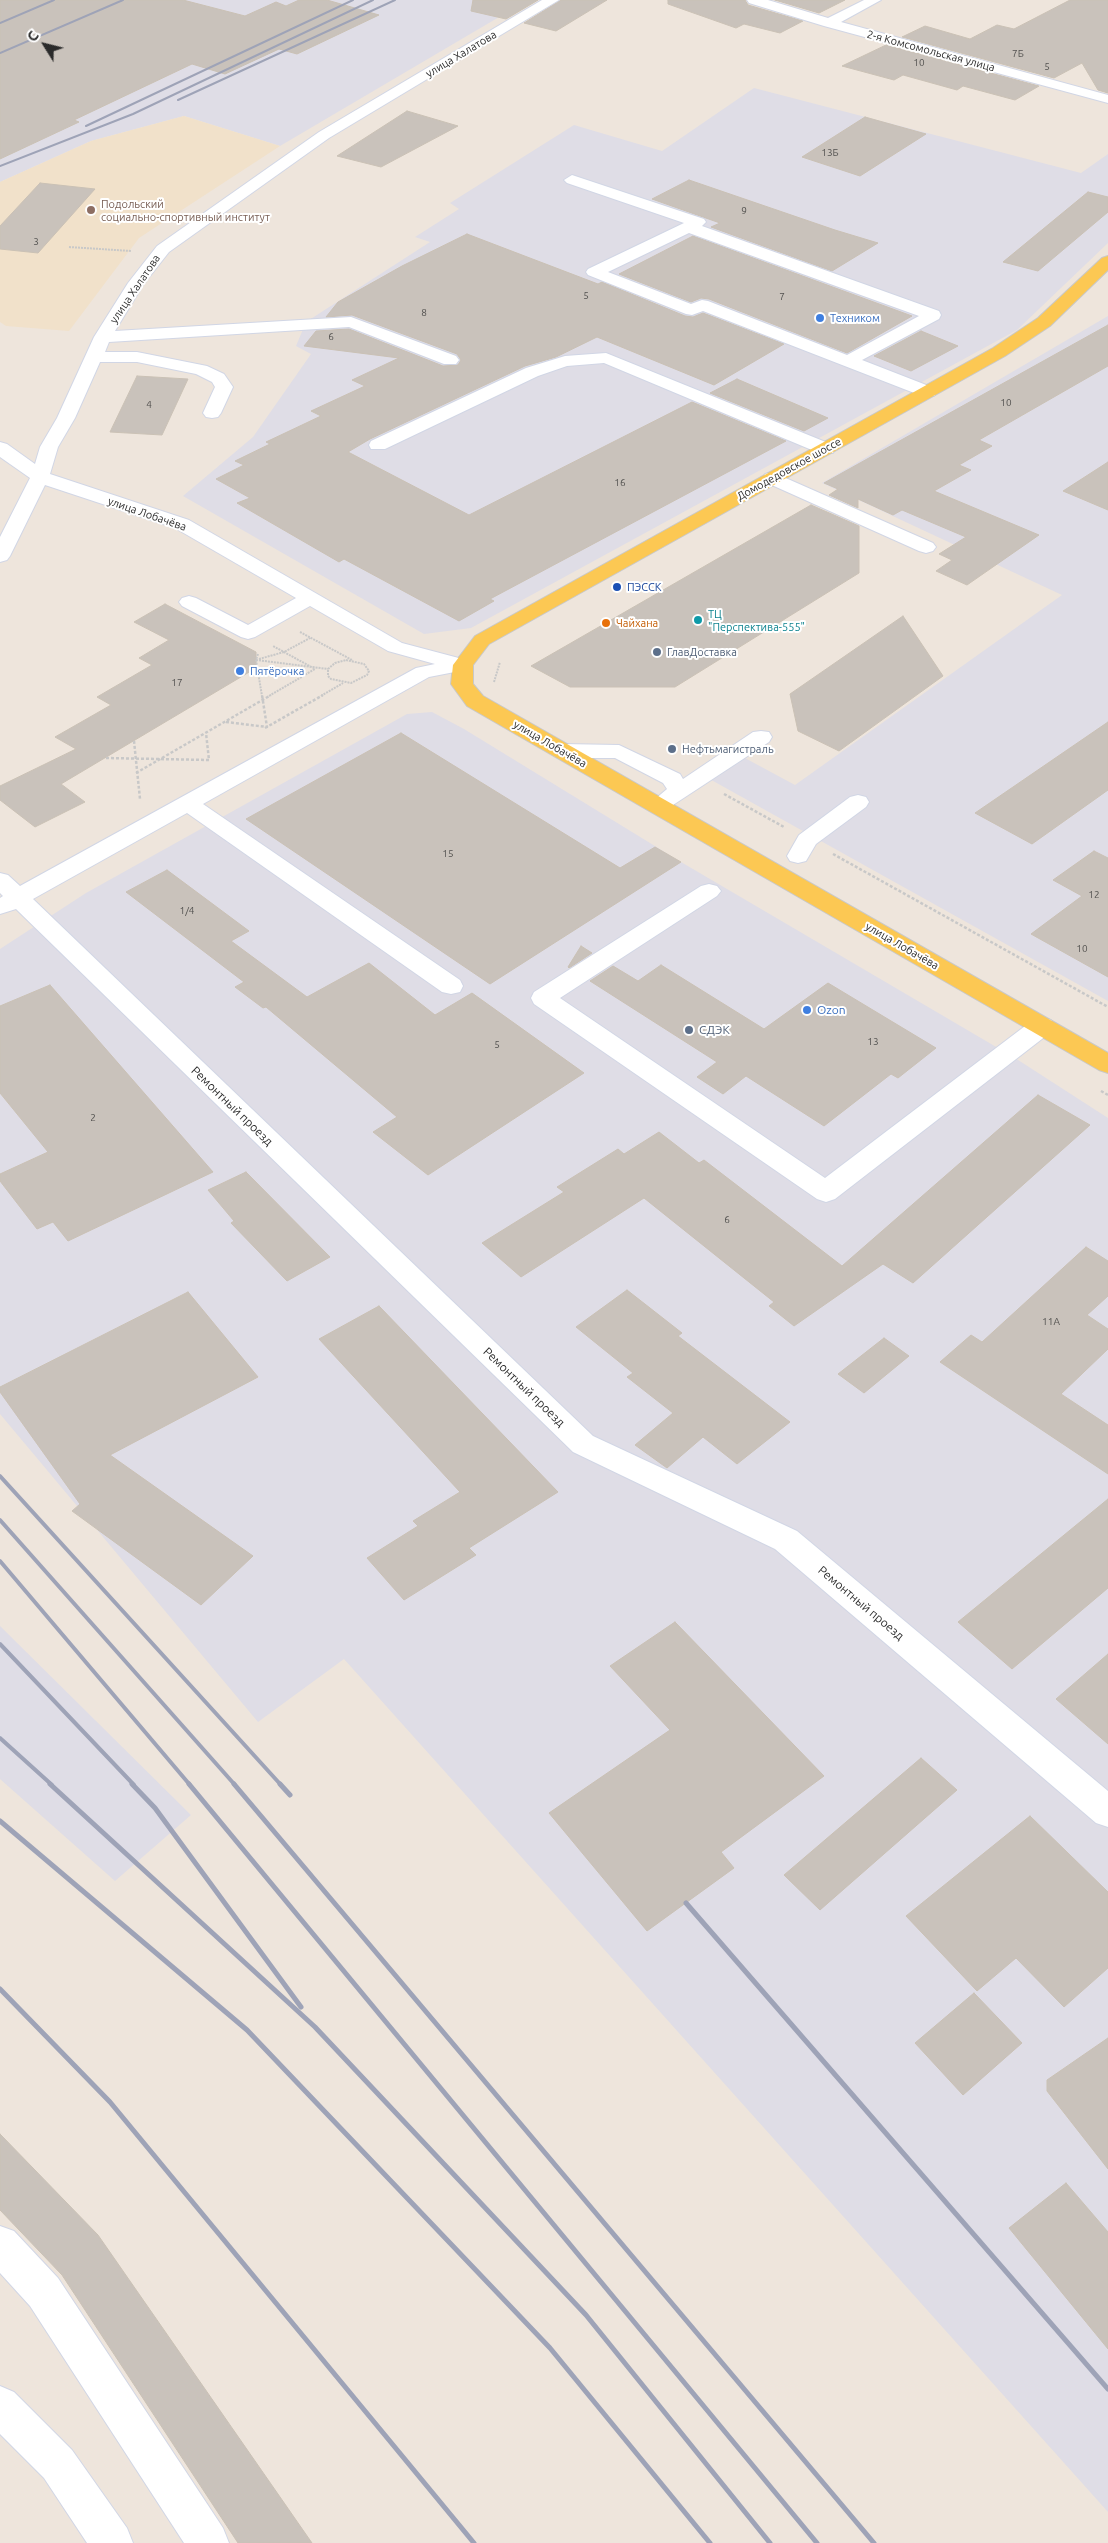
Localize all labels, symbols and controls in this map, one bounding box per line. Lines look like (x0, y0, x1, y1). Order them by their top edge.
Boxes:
north arrow (20, 20, 70, 70)
text: С (24, 28, 42, 45)
street label: улица Халатова (423, 28, 499, 80)
street label: 2-я Комсомольская улица (866, 28, 996, 74)
house number: 7Б (1012, 48, 1024, 60)
house number: 10 (913, 57, 925, 69)
house number: 5 (1044, 61, 1050, 73)
house number: 13Б (821, 147, 839, 159)
place label: Подольский социально-спортивный институт (101, 197, 270, 223)
marker: Подольский социально-спортивный институт (85, 204, 97, 216)
house number: 9 (741, 205, 747, 217)
house number: 3 (33, 236, 39, 248)
street label: улица Халатова (107, 252, 163, 326)
house number: 5 (583, 290, 589, 302)
house number: 7 (779, 291, 785, 303)
house number: 8 (421, 307, 427, 319)
place label: Техником (830, 311, 880, 325)
marker: Техником (814, 312, 826, 324)
house number: 6 (328, 331, 334, 343)
house number: 10 (1000, 397, 1012, 409)
house number: 4 (146, 399, 152, 411)
street label: Домодедовское шоссе (735, 435, 843, 503)
house number: 16 (614, 477, 626, 489)
street label: улица Лобачёва (106, 494, 188, 534)
place label: ПЭССК (627, 580, 661, 594)
marker: ПЭССК (611, 581, 623, 593)
place label: ТЦ "Перспектива-555" (708, 607, 805, 633)
marker: ТЦ "Перспектива-555" (692, 614, 704, 626)
place label: Чайхана (616, 616, 658, 630)
marker: Чайхана (600, 617, 612, 629)
place label: ГлавДоставка (667, 645, 737, 659)
marker: ГлавДоставка (651, 646, 663, 658)
place label: Пятёрочка (250, 664, 304, 678)
marker: Пятёрочка (234, 665, 246, 677)
house number: 17 (171, 677, 183, 689)
street label: улица Лобачёва (511, 718, 589, 770)
place label: Нефтьмагистраль (682, 742, 774, 756)
marker: Нефтьмагистраль (666, 743, 678, 755)
house number: 15 (442, 848, 454, 860)
house number: 12 (1088, 889, 1100, 901)
house number: 1/4 (180, 905, 194, 917)
street label: улица Лобачёва (863, 920, 941, 972)
house number: 10 (1076, 943, 1088, 955)
place label: Ozon (817, 1003, 846, 1017)
marker: Ozon (801, 1004, 813, 1016)
place label: СДЭК (699, 1023, 730, 1037)
marker: СДЭК (683, 1024, 695, 1036)
house number: 13 (867, 1036, 879, 1048)
house number: 5 (494, 1039, 500, 1051)
street label: Ремонтный проезд (188, 1063, 276, 1149)
house number: 2 (90, 1112, 96, 1124)
house number: 6 (724, 1214, 730, 1226)
house number: 11А (1042, 1316, 1060, 1328)
street label: Ремонтный проезд (480, 1344, 568, 1430)
street label: Ремонтный проезд (815, 1563, 907, 1643)

